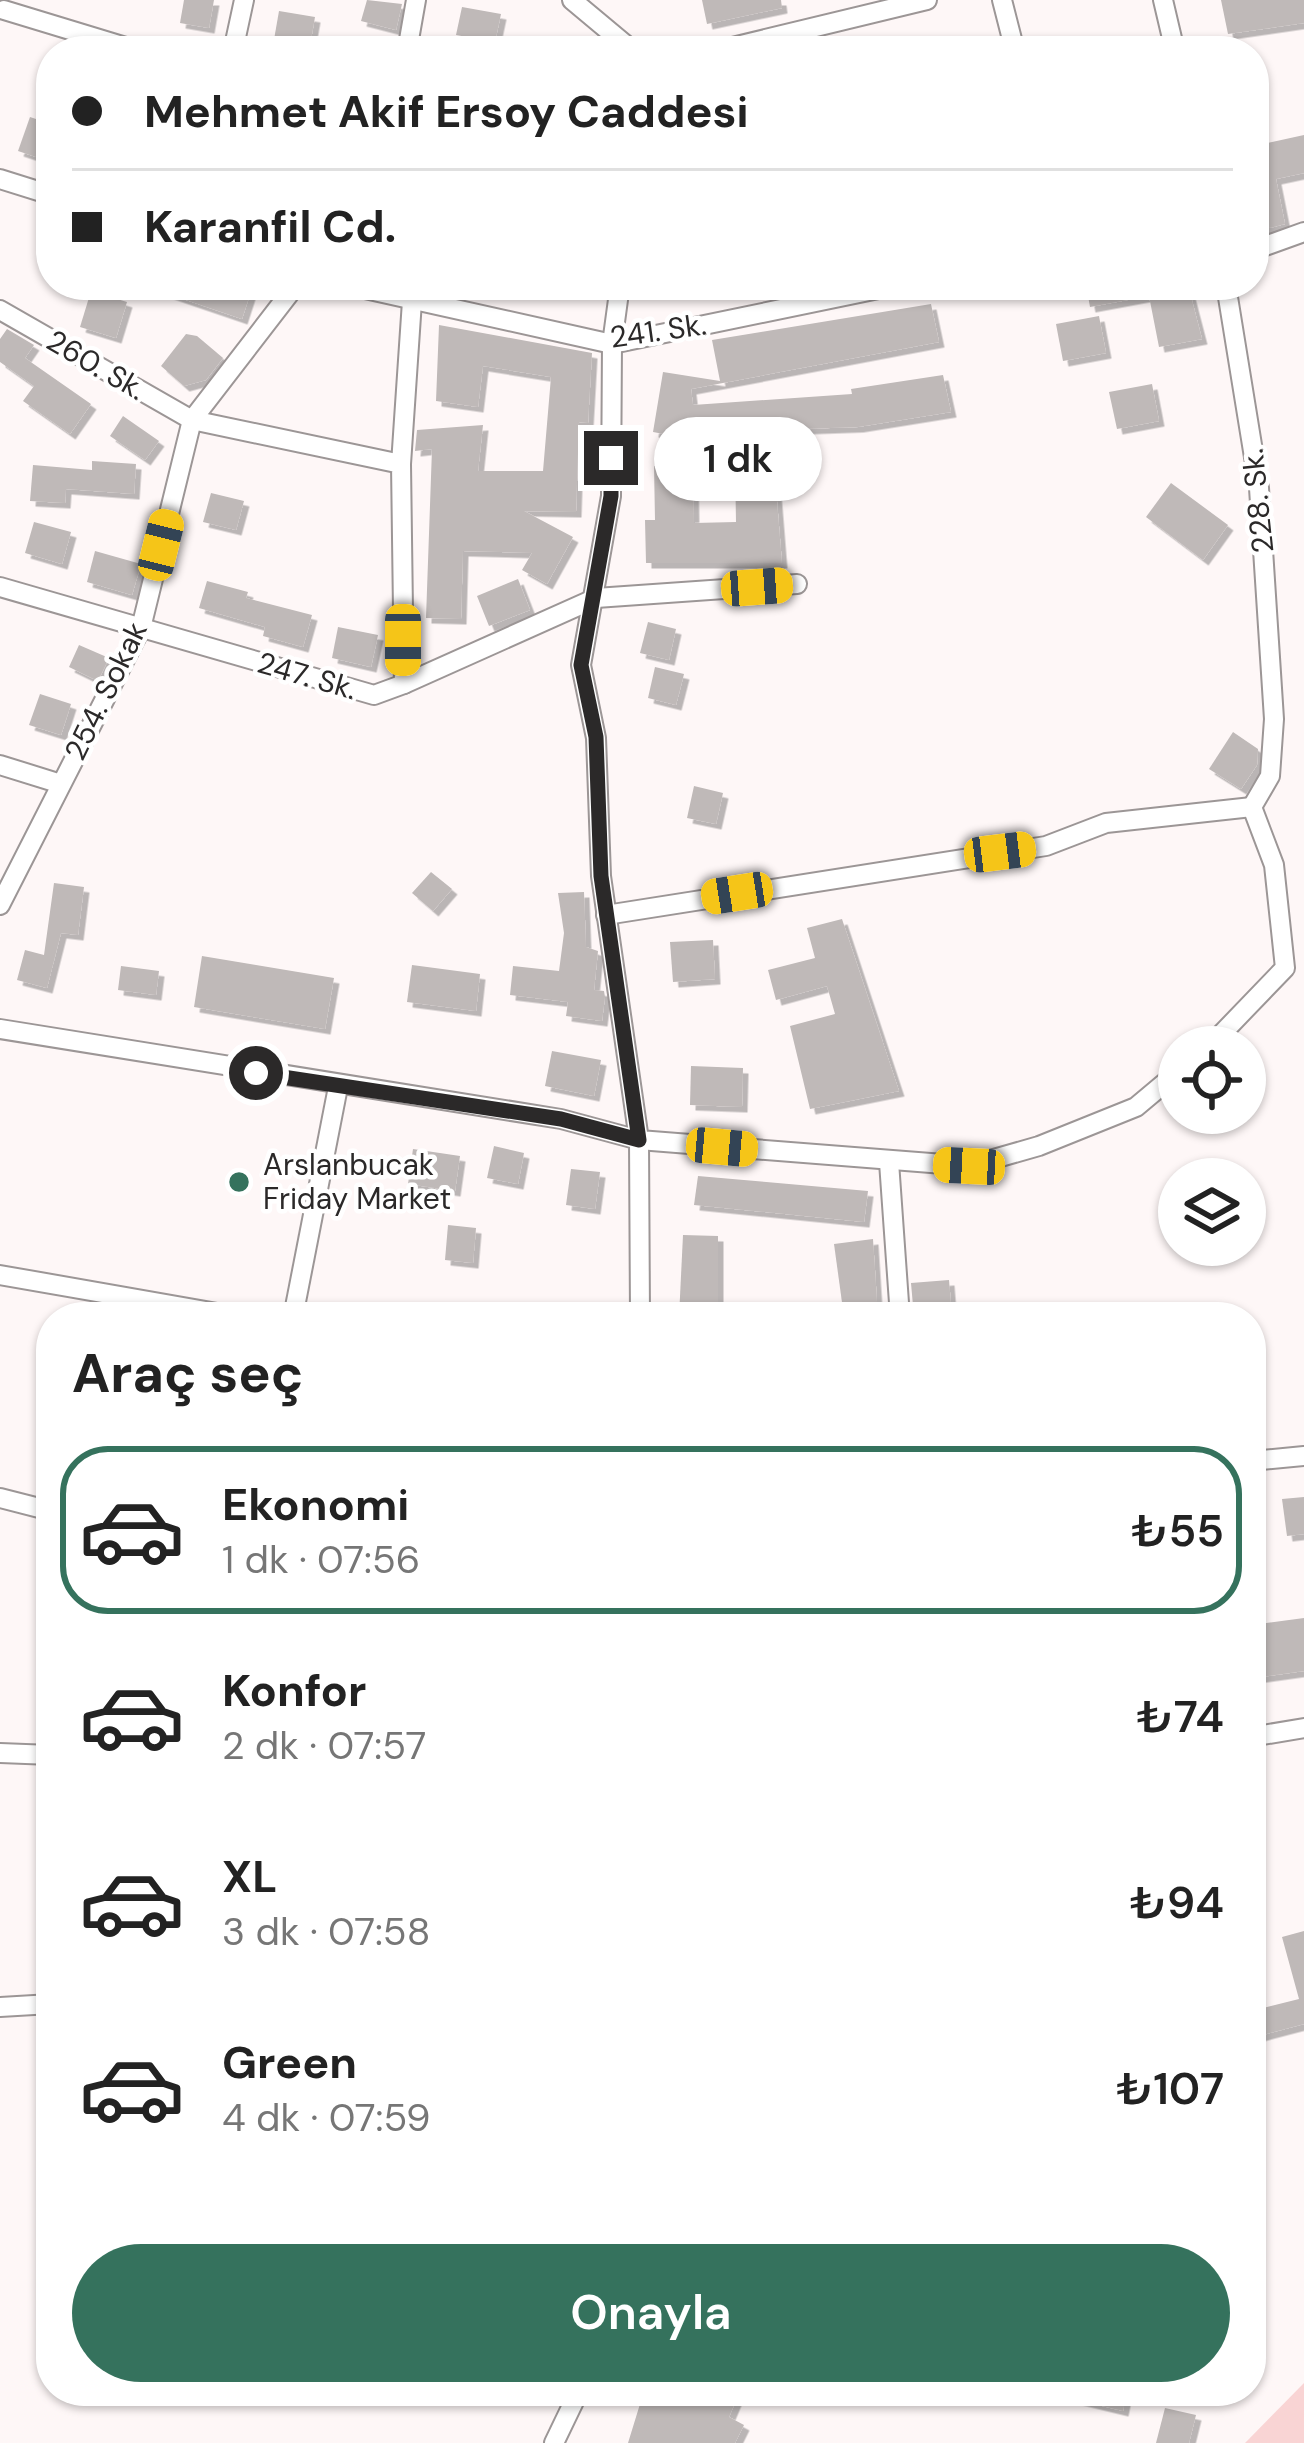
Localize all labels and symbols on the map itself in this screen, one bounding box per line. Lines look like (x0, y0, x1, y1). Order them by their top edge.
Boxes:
street label: 241. Sk. (607, 304, 709, 357)
street label: 260. Sk. (40, 321, 153, 408)
callout: 1 dk (653, 416, 821, 500)
route end (584, 431, 638, 485)
street label: 228. Sk. (1233, 447, 1282, 555)
car (135, 506, 187, 584)
car (720, 567, 794, 607)
car (385, 604, 421, 676)
street label: 254. Sokak (55, 615, 156, 766)
street label: 247. Sk. (253, 643, 361, 708)
car (962, 830, 1038, 874)
car (699, 870, 775, 916)
route start (229, 1046, 283, 1100)
car (685, 1126, 759, 1168)
place label: Arslanbucak Friday Market (263, 1145, 451, 1218)
car (932, 1146, 1006, 1186)
marker: Arslanbucak Friday Market (226, 1169, 252, 1195)

